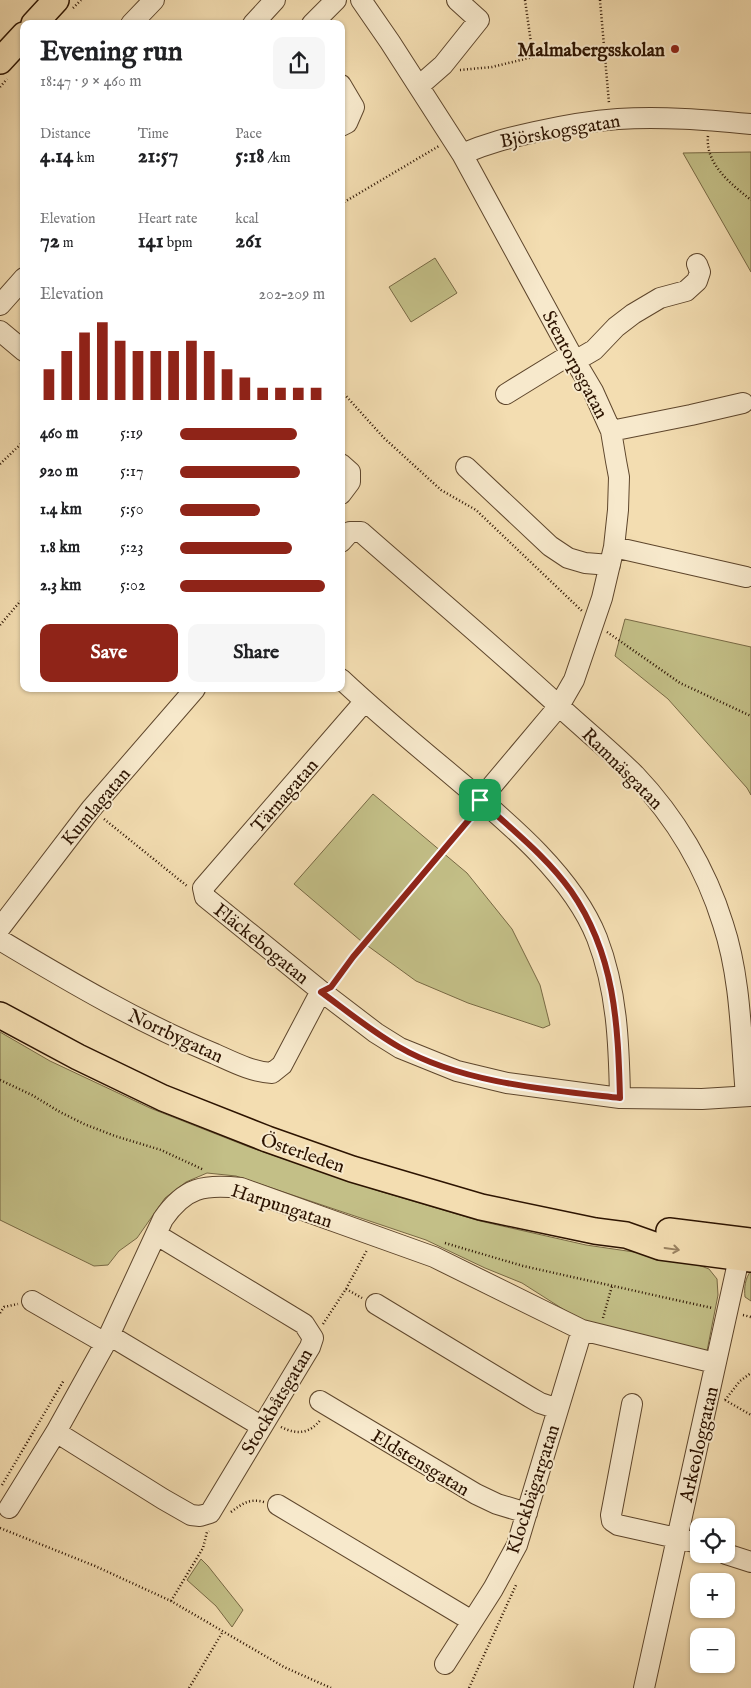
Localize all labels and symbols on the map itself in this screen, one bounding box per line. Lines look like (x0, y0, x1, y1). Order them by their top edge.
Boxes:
place label: Malmabergsskolan (518, 39, 665, 63)
marker: Malmabergsskolan (669, 43, 681, 55)
street label: Björskogsgatan (498, 110, 622, 154)
street label: Stentorpsgatan (536, 307, 613, 423)
street label: Ramnäsgatan (576, 724, 667, 815)
street label: Tärnagatan (247, 754, 324, 838)
street label: Kumlagatan (57, 763, 136, 851)
pin (459, 779, 501, 821)
street label: Fläckebogatan (208, 899, 313, 990)
street label: Norrbygatan (124, 1004, 227, 1069)
street label: Österleden (257, 1128, 348, 1179)
street label: Harpungatan (228, 1179, 335, 1235)
one-way arrow (664, 1244, 680, 1254)
street label: Stockbåtsgatan (237, 1345, 319, 1460)
street label: Arkeologgatan (675, 1384, 725, 1505)
street label: Klockbägargatan (502, 1422, 566, 1557)
street label: Eldstensgatan (366, 1425, 474, 1502)

